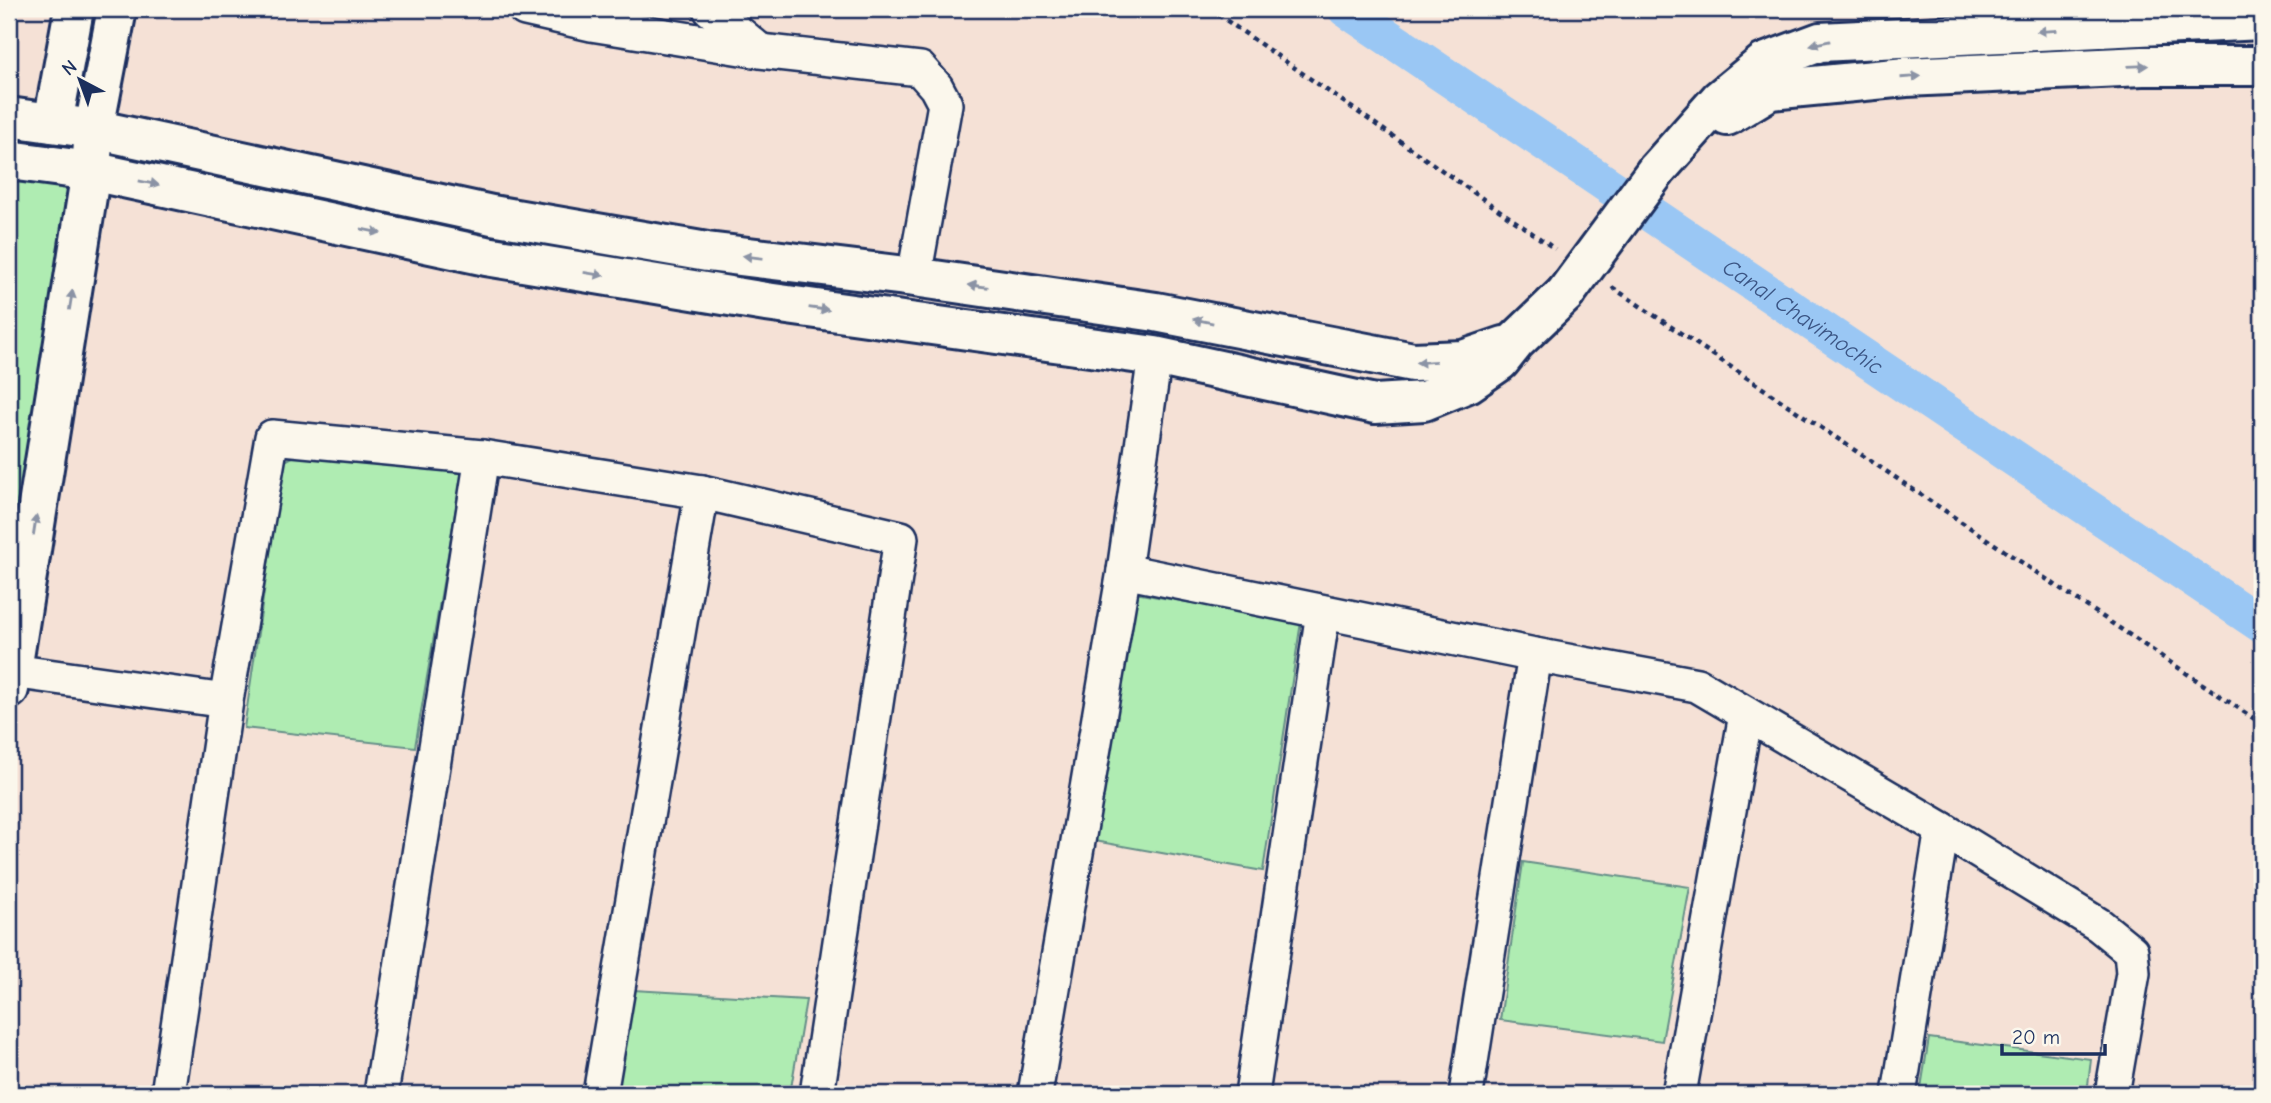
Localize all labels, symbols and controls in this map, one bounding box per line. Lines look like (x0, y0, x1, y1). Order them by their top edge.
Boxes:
one-way arrow (2036, 25, 2058, 36)
one-way arrow (1809, 38, 1831, 49)
north arrow (46, 46, 116, 116)
text: N (58, 56, 81, 80)
one-way arrow (2127, 61, 2149, 72)
one-way arrow (1900, 71, 1922, 82)
one-way arrow (138, 178, 160, 189)
one-way arrow (360, 226, 382, 237)
one-way arrow (741, 252, 763, 263)
water label: Canal Chavimochic (1718, 253, 1889, 380)
one-way arrow (583, 269, 605, 280)
one-way arrow (967, 280, 989, 291)
one-way arrow (65, 289, 76, 311)
one-way arrow (808, 304, 830, 315)
one-way arrow (1192, 316, 1214, 327)
one-way arrow (1415, 356, 1437, 367)
one-way arrow (30, 514, 41, 536)
scale bar (2002, 1012, 2105, 1056)
text: 20 m (2012, 1025, 2060, 1049)

